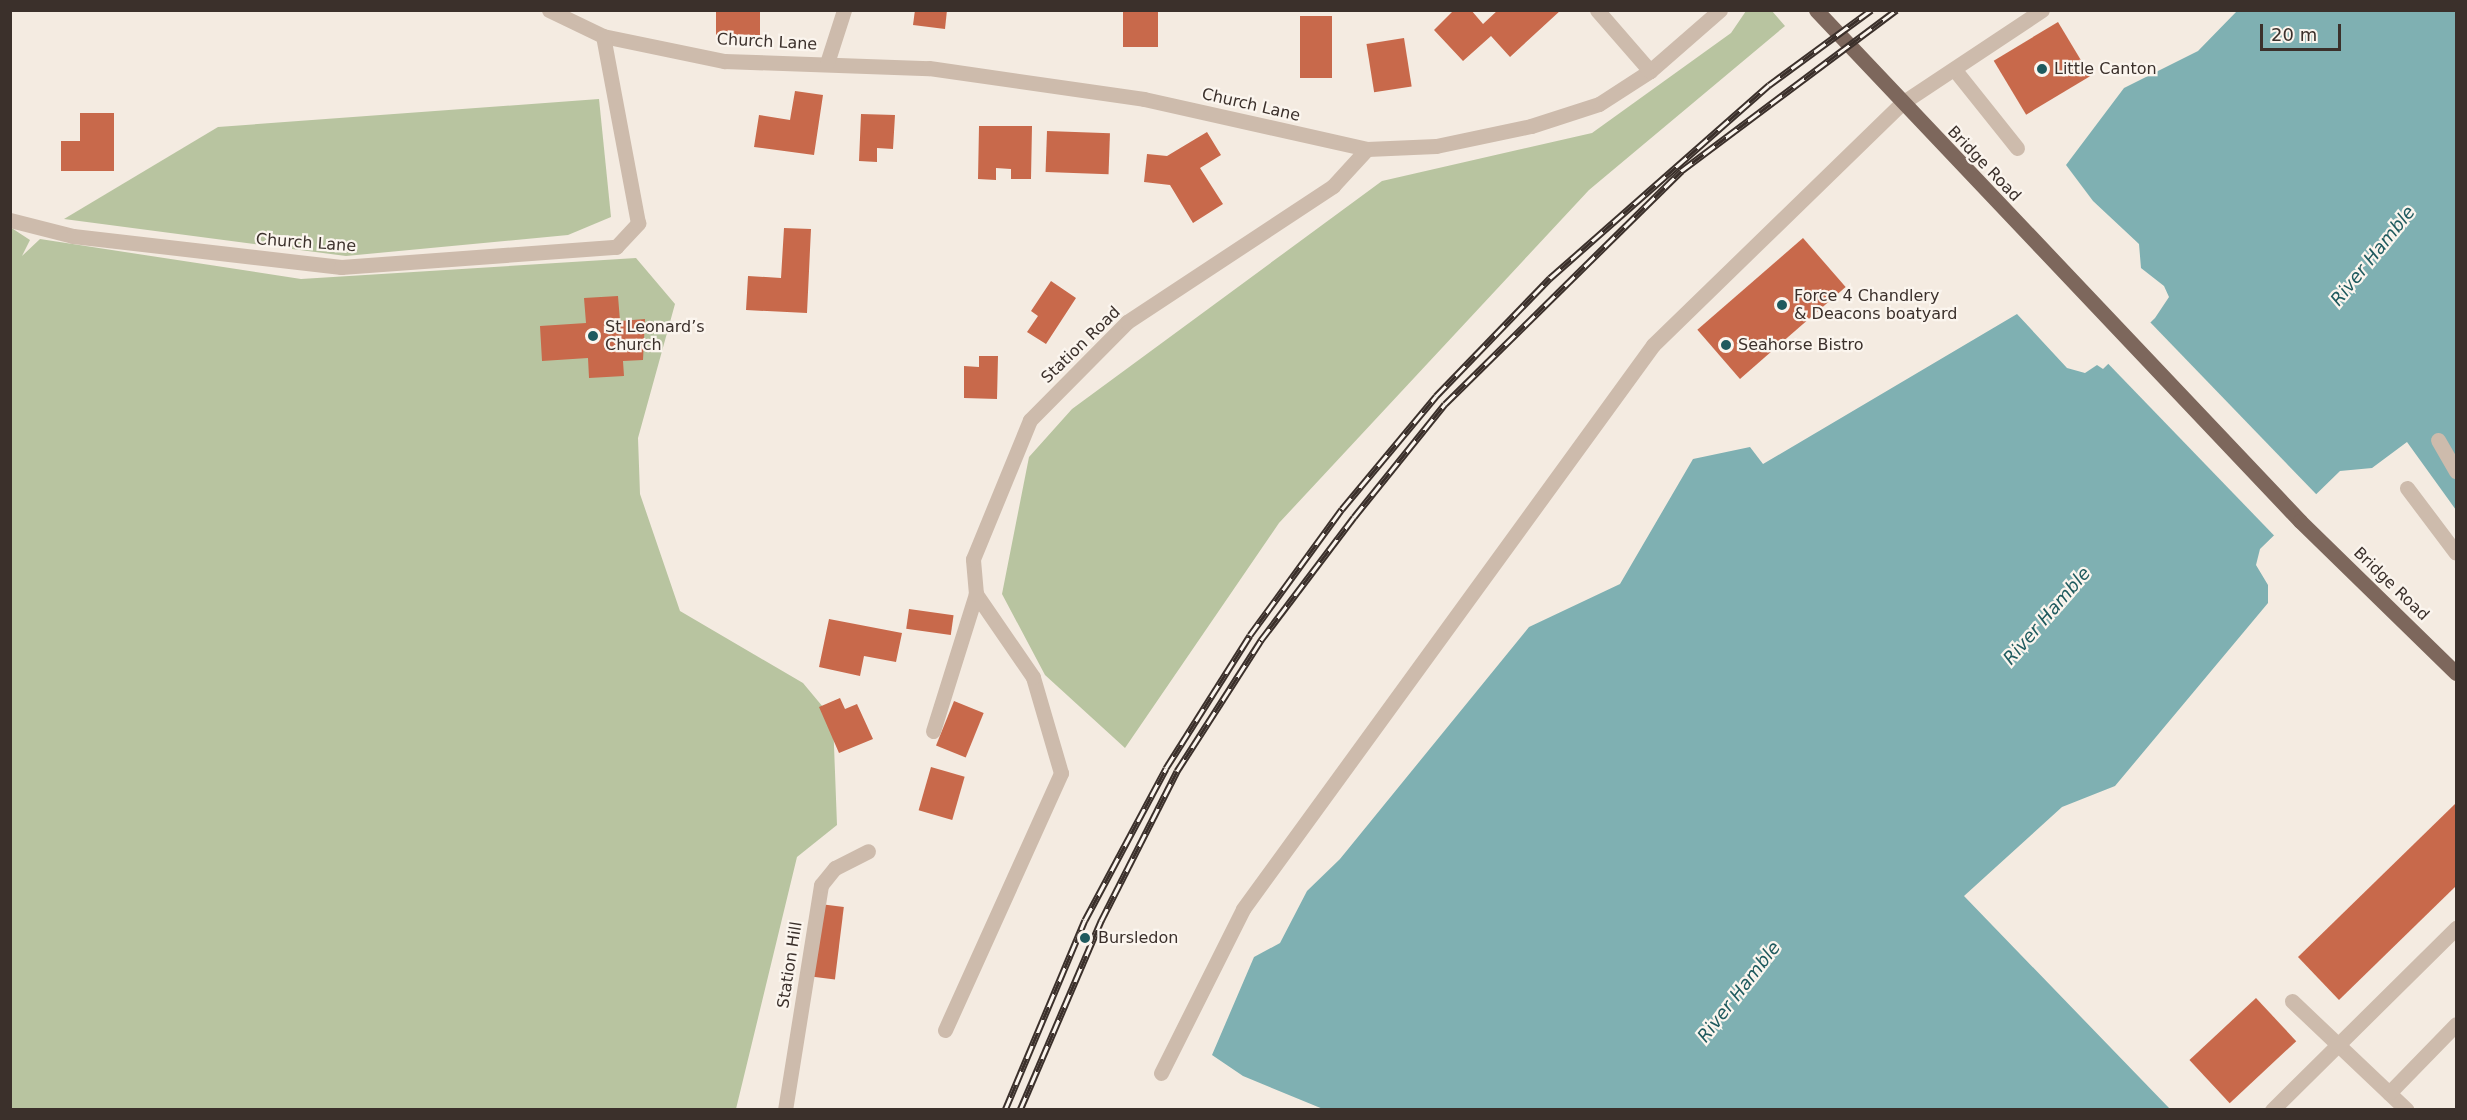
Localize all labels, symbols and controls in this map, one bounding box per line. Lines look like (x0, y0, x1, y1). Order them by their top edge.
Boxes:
scale bar (2263, 12, 2344, 50)
text: 20 m (2271, 24, 2317, 45)
street label: Church Lane (716, 30, 818, 54)
place label: Little Canton (2054, 59, 2157, 79)
marker: Little Canton (2035, 62, 2049, 76)
street label: Church Lane (1200, 84, 1302, 126)
street label: Bridge Road (1943, 122, 2025, 206)
water label: River Hamble (2326, 202, 2420, 310)
street label: Church Lane (255, 230, 357, 256)
place label: Force 4 Chandlery & Deacons boatyard (1794, 286, 1957, 324)
marker: Force 4 Chandlery & Deacons boatyard (1775, 298, 1789, 312)
street label: Station Road (1038, 303, 1124, 387)
place label: St Leonard’s Church (605, 317, 705, 355)
marker: St Leonard’s Church (586, 329, 600, 343)
place label: Seahorse Bistro (1738, 335, 1864, 355)
marker: Seahorse Bistro (1719, 338, 1733, 352)
street label: Bridge Road (2349, 543, 2433, 625)
water label: River Hamble (1999, 563, 2095, 669)
street label: Station Hill (774, 920, 806, 1010)
place label: Bursledon (1098, 928, 1178, 948)
marker: Bursledon (1076, 929, 1094, 947)
water label: River Hamble (1693, 937, 1785, 1047)

